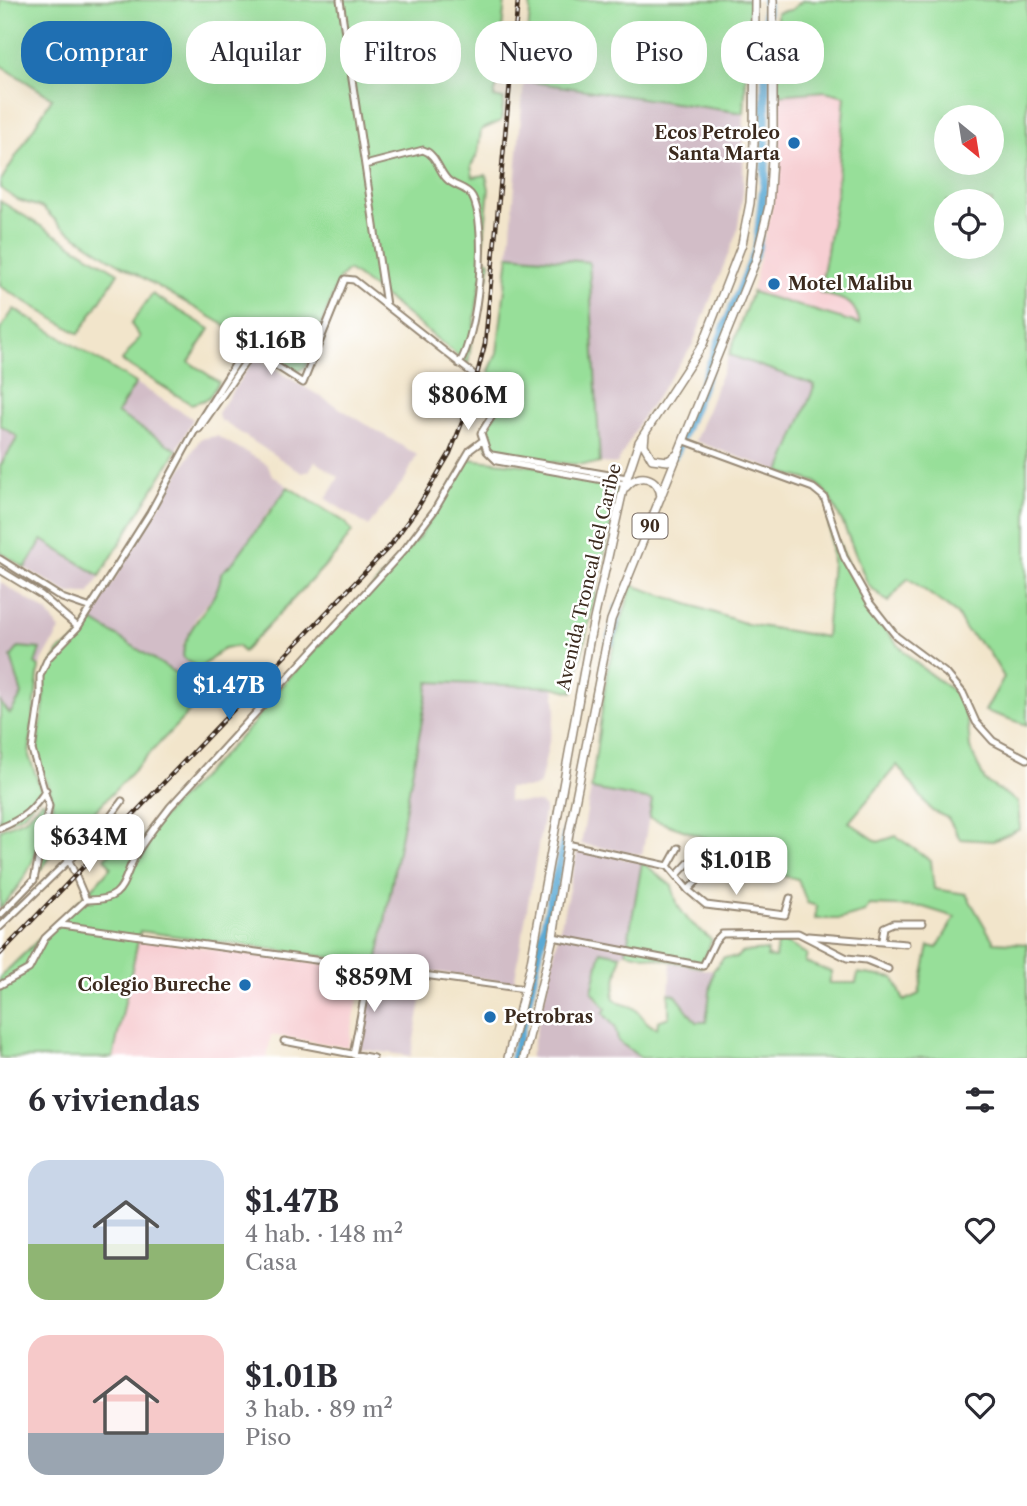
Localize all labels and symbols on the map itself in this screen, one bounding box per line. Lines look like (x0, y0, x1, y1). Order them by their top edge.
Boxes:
north arrow (934, 105, 1004, 175)
place label: Ecos Petroleo Santa Marta (654, 122, 781, 165)
marker: Ecos Petroleo Santa Marta (786, 135, 802, 151)
place label: Motel Malibu (788, 273, 913, 295)
marker: Motel Malibu (766, 276, 782, 292)
pin: $1.16B (214, 318, 328, 377)
pin: $806M (419, 372, 517, 432)
street label: Avenida Troncal del Caribe (552, 461, 626, 694)
road number: 90 (632, 513, 668, 538)
pin: $1.47B (172, 662, 286, 722)
pin: $634M (40, 814, 138, 874)
pin: $1.01B (679, 838, 793, 897)
pin: $859M (325, 954, 423, 1014)
place label: Colegio Bureche (78, 974, 231, 996)
marker: Colegio Bureche (237, 977, 253, 993)
place label: Petrobras (504, 1006, 593, 1028)
marker: Petrobras (482, 1009, 498, 1025)

